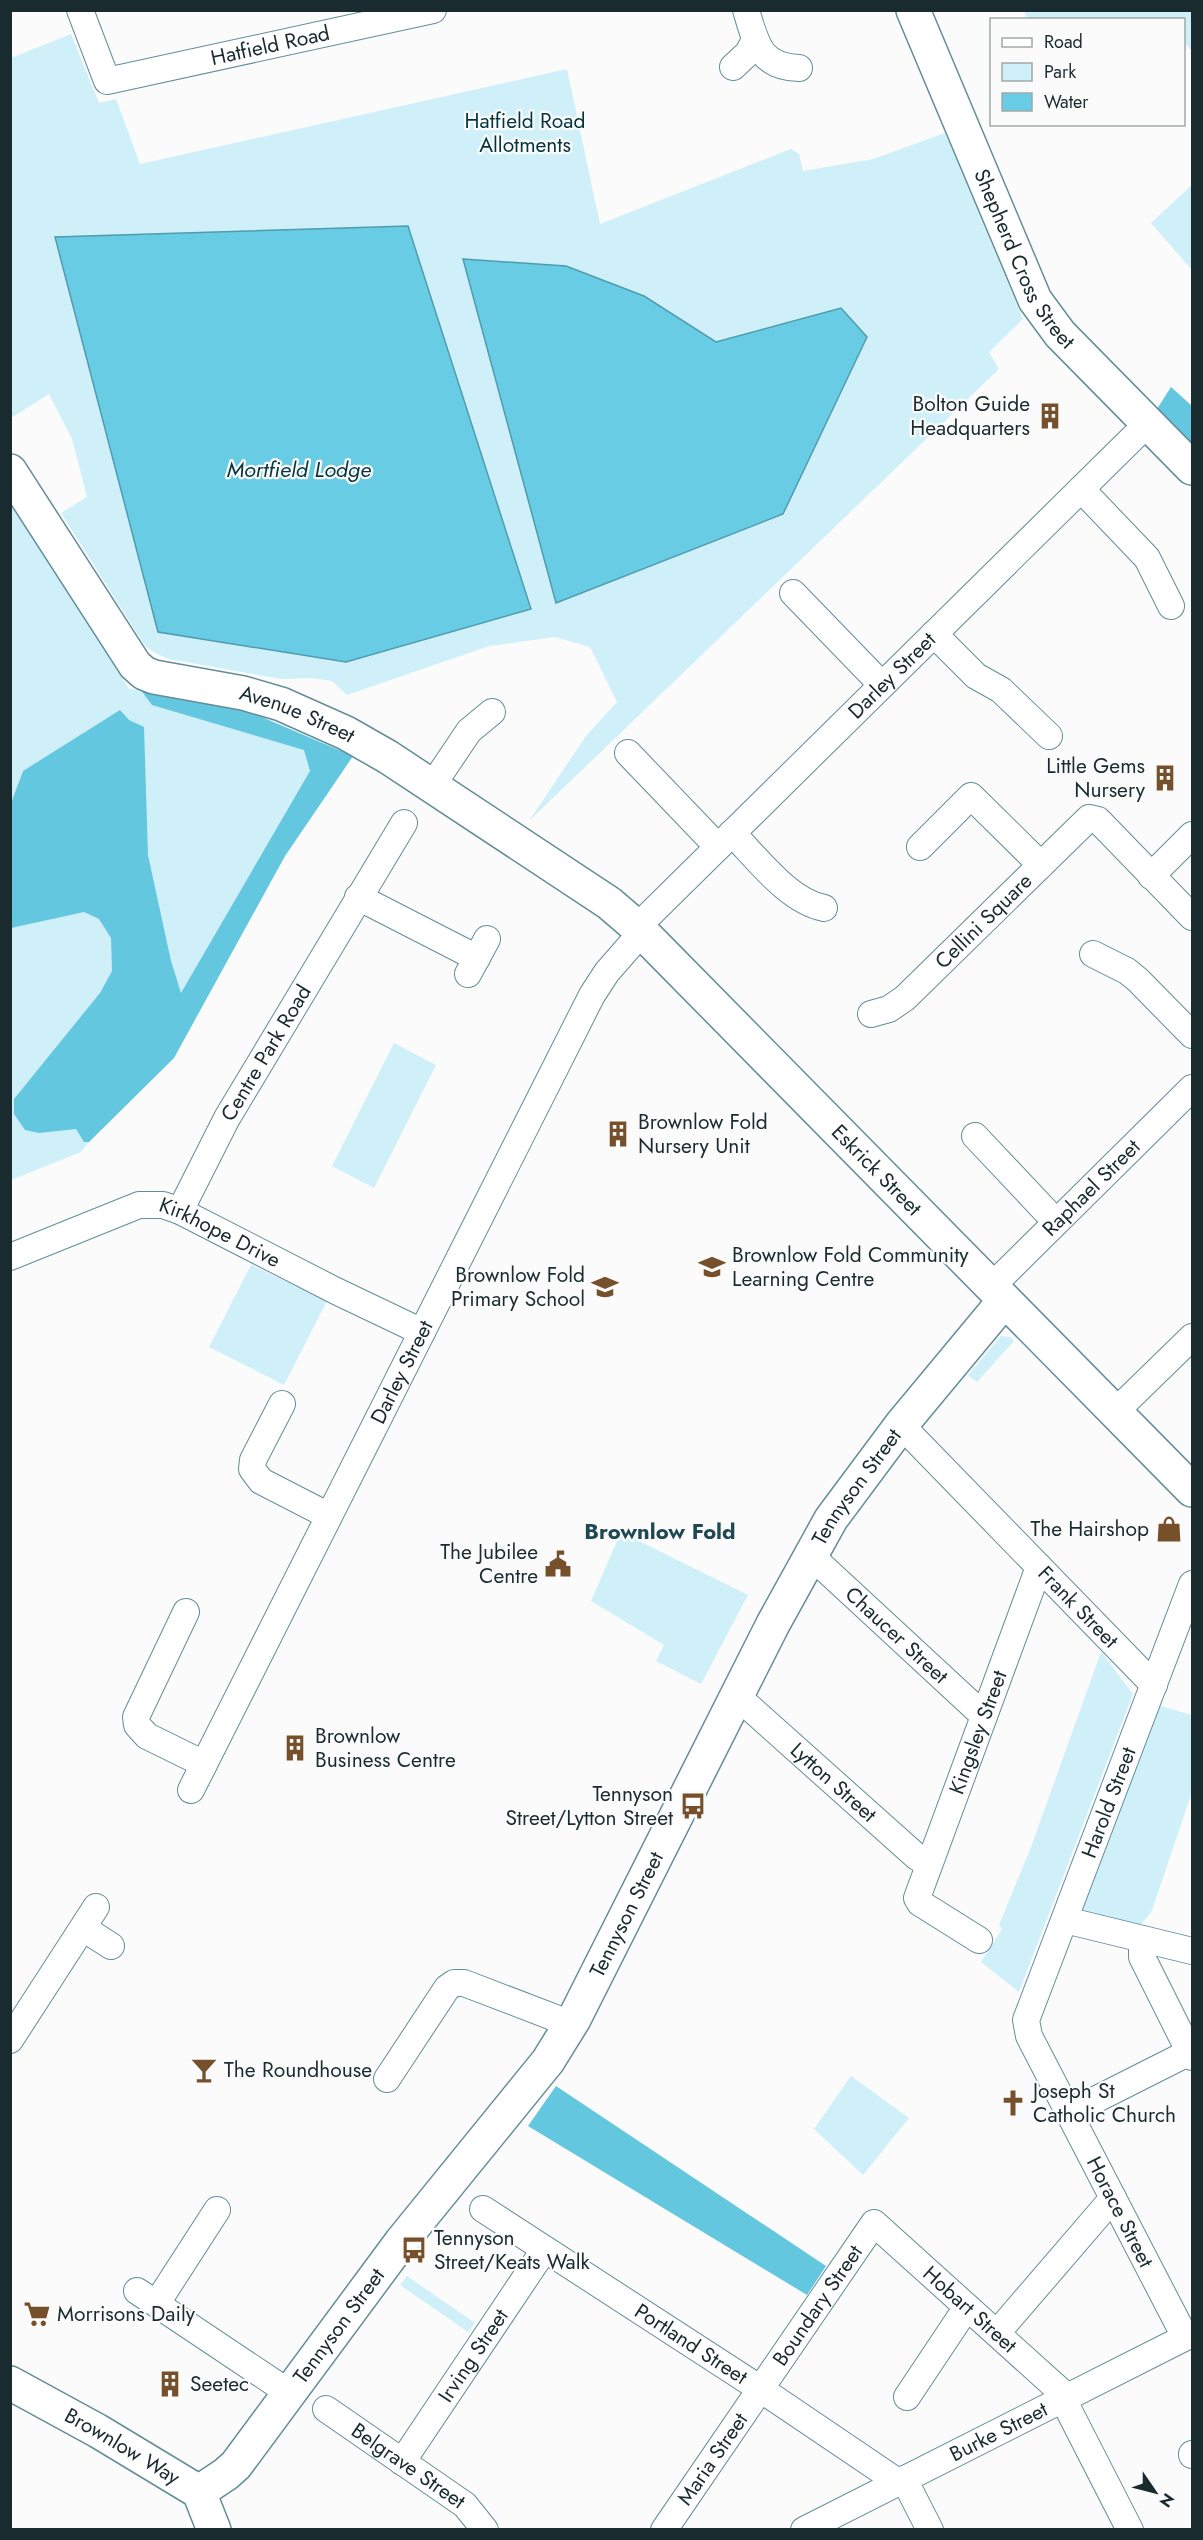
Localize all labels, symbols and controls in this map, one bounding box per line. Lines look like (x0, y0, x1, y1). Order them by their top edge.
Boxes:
street label: Hatfield Road (208, 18, 332, 73)
legend (990, 18, 1185, 126)
text: Road (1044, 29, 1083, 55)
text: Park (1044, 59, 1076, 85)
text: Water (1044, 89, 1089, 115)
park label: Hatfield Road Allotments (465, 106, 585, 160)
street label: Shepherd Cross Street (966, 164, 1082, 356)
place label: Bolton Guide Headquarters (910, 389, 1030, 443)
building icon: Bolton Guide Headquarters (1035, 401, 1065, 431)
water label: Mortfield Lodge (227, 453, 371, 485)
street label: Darley Street (841, 625, 943, 726)
street label: Avenue Street (236, 678, 361, 750)
place label: Little Gems Nursery (1046, 751, 1146, 805)
building icon: Little Gems Nursery (1150, 763, 1180, 793)
street label: Cellini Square (928, 866, 1039, 976)
street label: Centre Park Road (213, 979, 319, 1127)
place label: Brownlow Fold Nursery Unit (638, 1107, 768, 1161)
street label: Eskrick Street (824, 1117, 928, 1222)
building icon: Brownlow Fold Nursery Unit (603, 1119, 633, 1149)
street label: Raphael Street (1035, 1132, 1147, 1243)
street label: Kirkhope Drive (155, 1190, 286, 1275)
place label: Brownlow Fold Community Learning Centre (732, 1240, 969, 1294)
school or university icon: Brownlow Fold Community Learning Centre (697, 1252, 727, 1282)
place label: Brownlow Fold Primary School (451, 1260, 585, 1314)
school or university icon: Brownlow Fold Primary School (590, 1272, 620, 1302)
street label: Darley Street (363, 1315, 441, 1429)
street label: Tennyson Street (804, 1422, 908, 1550)
place label: The Hairshop (1030, 1514, 1149, 1544)
shop icon: The Hairshop (1154, 1514, 1184, 1544)
district label: Brownlow Fold (584, 1515, 736, 1547)
place label: The Jubilee Centre (440, 1537, 538, 1591)
public building icon: The Jubilee Centre (543, 1549, 573, 1579)
street label: Frank Street (1031, 1559, 1125, 1655)
street label: Chaucer Street (838, 1580, 955, 1691)
street label: Kingsley Street (942, 1666, 1015, 1798)
place label: Brownlow Business Centre (315, 1721, 456, 1775)
building icon: Brownlow Business Centre (280, 1733, 310, 1763)
street label: Lytton Street (784, 1736, 883, 1829)
street label: Harold Street (1074, 1743, 1144, 1862)
place label: Tennyson Street/Lytton Street (505, 1779, 673, 1833)
bus stop icon: Tennyson Street/Lytton Street (678, 1791, 708, 1821)
street label: Tennyson Street (582, 1846, 671, 1982)
bar icon: The Roundhouse (189, 2055, 219, 2085)
place label: The Roundhouse (224, 2055, 372, 2085)
place label: Joseph St Catholic Church (1030, 2076, 1176, 2130)
church icon: Joseph St Catholic Church (998, 2088, 1028, 2118)
street label: Horace Street (1079, 2151, 1161, 2273)
place label: Tennyson Street/Keats Walk (434, 2223, 590, 2277)
bus stop icon: Tennyson Street/Keats Walk (399, 2235, 429, 2265)
street label: Boundary Street (765, 2239, 870, 2372)
street label: Hobart Street (916, 2259, 1023, 2360)
street label: Tennyson Street (286, 2262, 392, 2390)
street label: Portland Street (629, 2296, 753, 2392)
supermarket icon: Morrisons Daily (22, 2299, 52, 2329)
place label: Morrisons Daily (57, 2299, 196, 2329)
street label: Irving Street (431, 2303, 516, 2409)
building icon: Seetec (155, 2369, 185, 2399)
place label: Seetec (190, 2369, 249, 2399)
street label: Burke Street (944, 2394, 1053, 2469)
street label: Brownlow Way (59, 2401, 186, 2493)
street label: Maria Street (670, 2407, 755, 2511)
street label: Belgrave Street (345, 2416, 471, 2516)
north arrow (1125, 2462, 1185, 2522)
text: N (1154, 2489, 1180, 2512)

